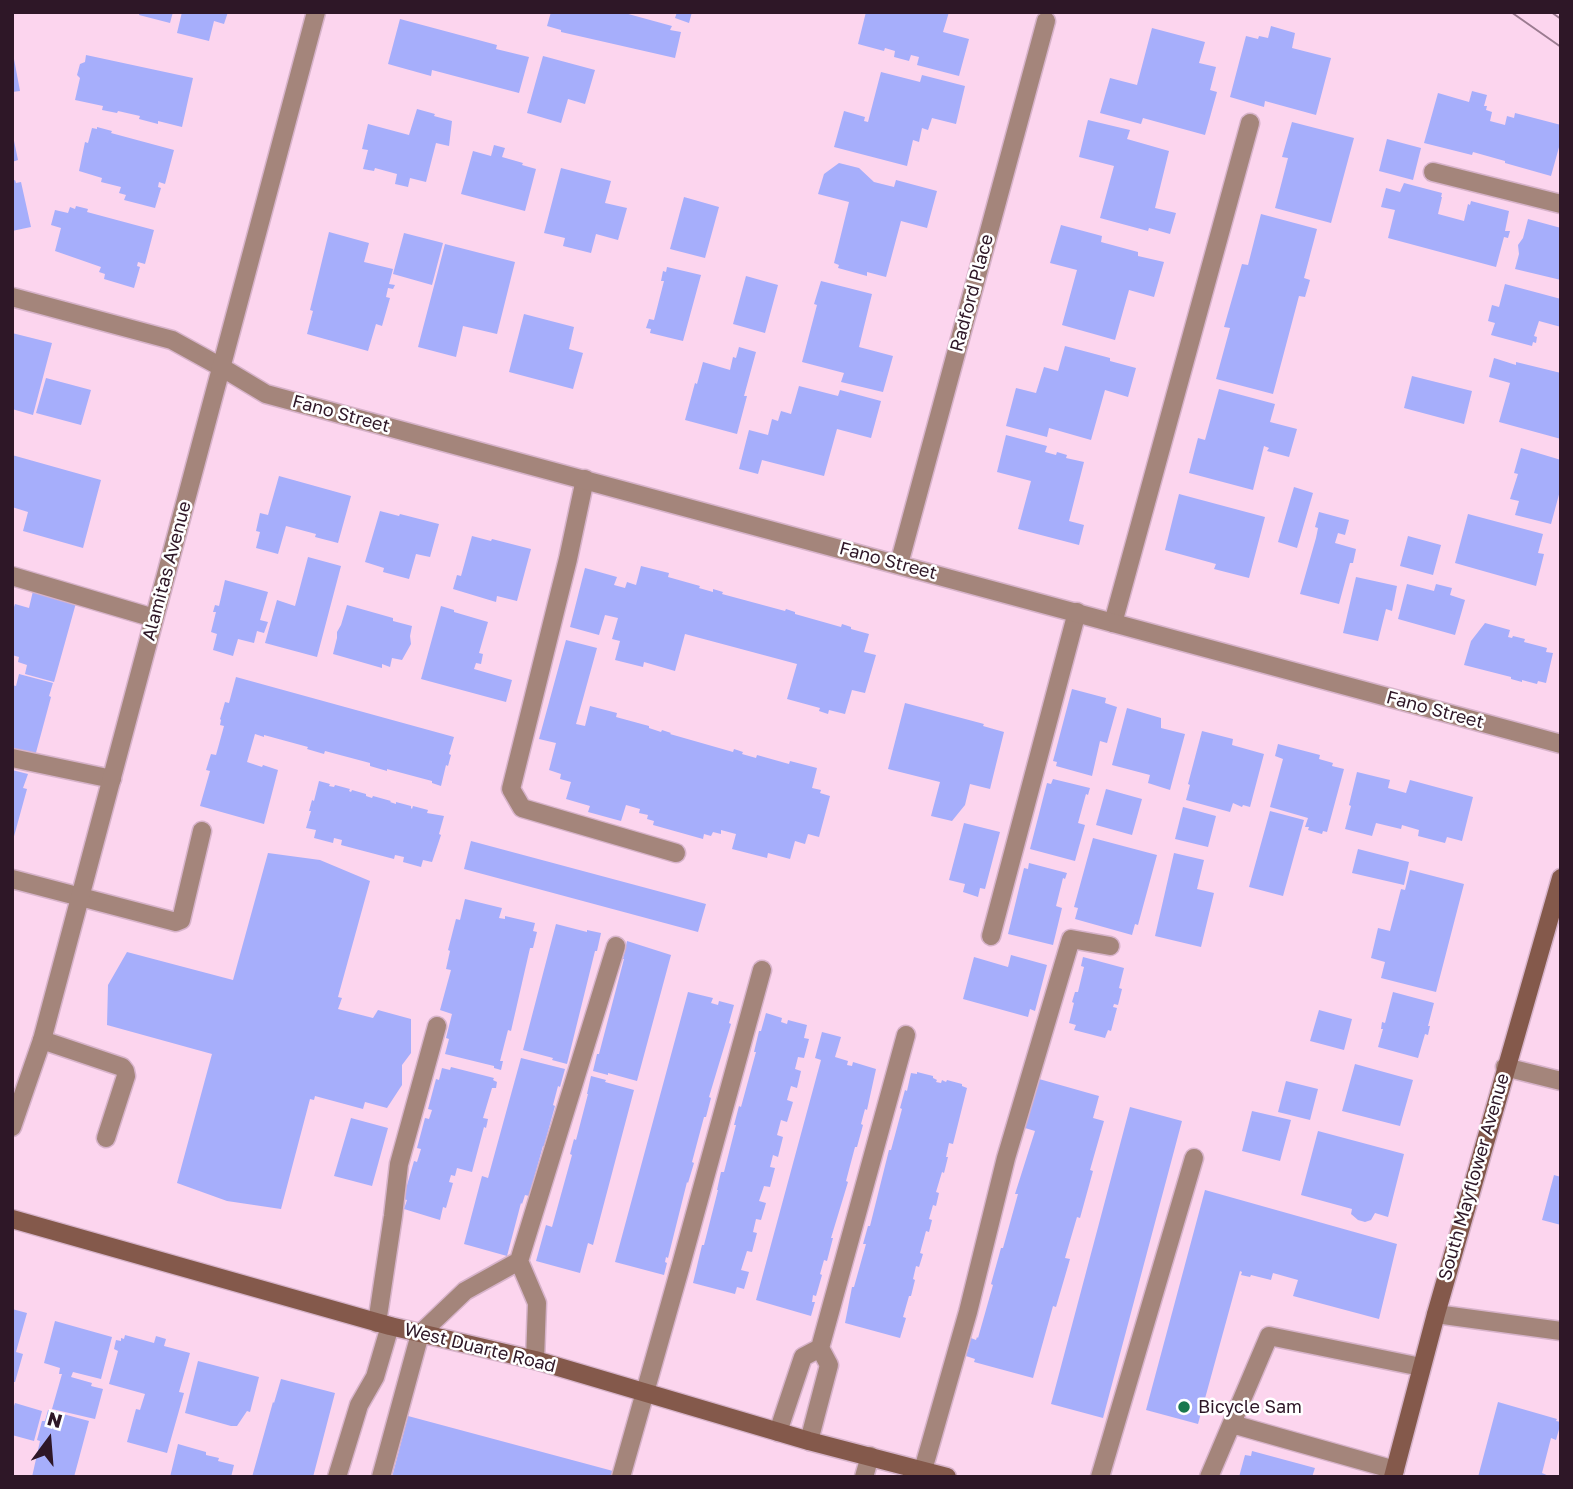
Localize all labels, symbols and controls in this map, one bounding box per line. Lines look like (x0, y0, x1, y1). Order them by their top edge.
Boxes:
street label: Radford Place (946, 232, 998, 354)
street label: Fano Street (290, 391, 392, 437)
street label: Alamitas Avenue (138, 499, 196, 643)
street label: Fano Street (837, 538, 939, 584)
street label: Fano Street (1384, 687, 1486, 733)
street label: South Mayflower Avenue (1434, 1071, 1514, 1283)
street label: West Duarte Road (402, 1319, 558, 1377)
place label: Bicycle Sam (1198, 1396, 1302, 1418)
marker: Bicycle Sam (1176, 1399, 1192, 1415)
north arrow (14, 1405, 84, 1475)
text: N (45, 1406, 65, 1432)

